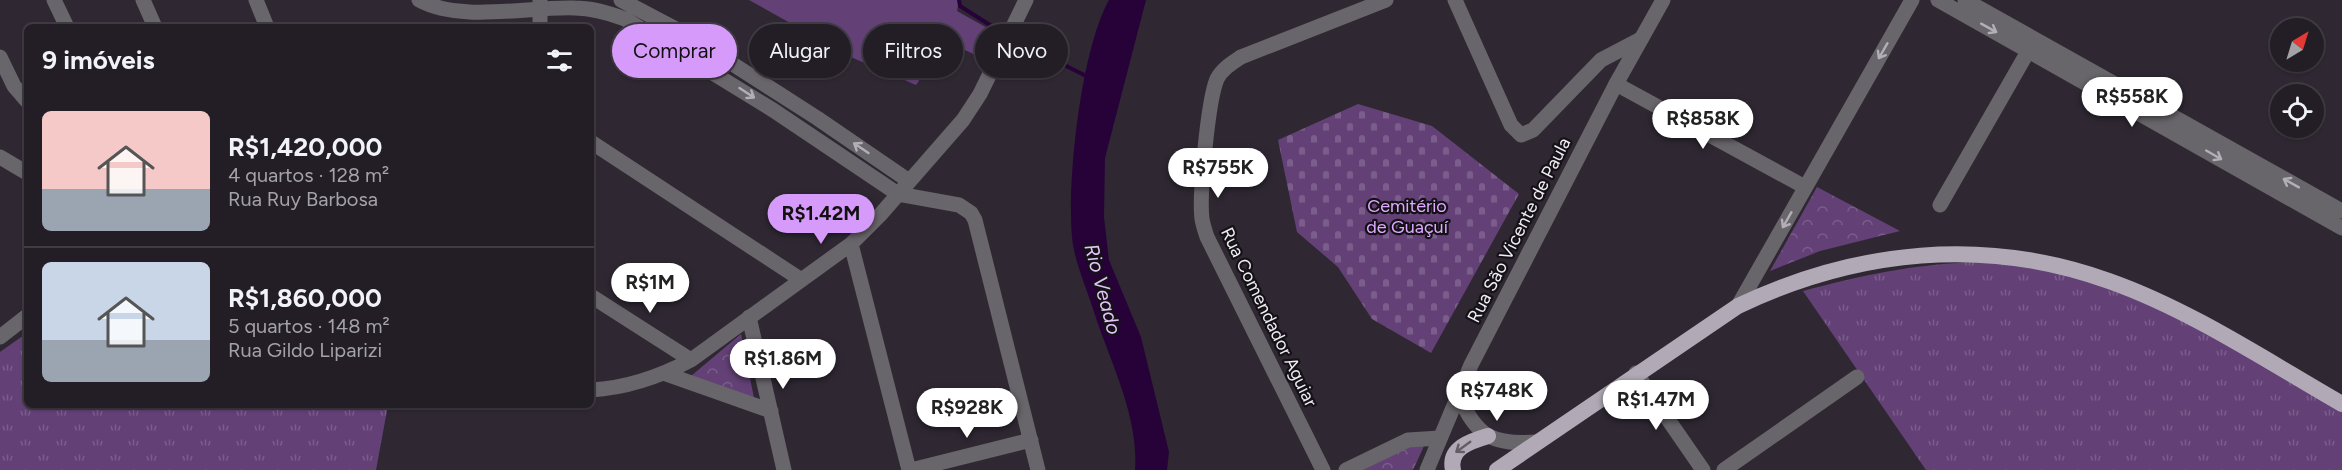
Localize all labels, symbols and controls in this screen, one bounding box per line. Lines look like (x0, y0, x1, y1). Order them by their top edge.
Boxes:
north arrow (2270, 18, 2324, 72)
map controls (2270, 18, 2324, 138)
one-way arrow (1980, 22, 1997, 34)
chip: Comprar (612, 24, 737, 78)
chip: Alugar (749, 24, 851, 78)
chip: Filtros (863, 24, 963, 78)
chip: Novo (975, 24, 1068, 78)
one-way arrow (1877, 42, 1889, 59)
text: 9 imóveis (42, 44, 155, 76)
icon: filters (543, 44, 576, 77)
pin: R$558K (2083, 77, 2181, 128)
text: R$558K (2096, 84, 2168, 108)
button: locate (2270, 84, 2324, 138)
one-way arrow (738, 88, 755, 100)
pin: R$858K (1654, 99, 1752, 150)
text: R$858K (1666, 106, 1740, 130)
text: R$1,420,000 (228, 131, 382, 163)
street label: Rua São Vicente de Paula (1463, 134, 1575, 326)
icon: home (90, 135, 162, 207)
one-way arrow (854, 142, 870, 154)
pin: R$755K (1169, 148, 1267, 199)
one-way arrow (2204, 150, 2222, 161)
text: R$755K (1182, 155, 1254, 179)
text: 4 quartos · 128 m² (228, 163, 389, 187)
one-way arrow (2283, 176, 2300, 188)
text: Rua Ruy Barbosa (228, 187, 378, 211)
pin: R$1.42M (766, 194, 876, 245)
park label: Cemitério de Guaçuí (1366, 195, 1449, 238)
text: R$1.42M (782, 201, 860, 225)
one-way arrow (1780, 211, 1792, 228)
street label: Rua Comendador Aguiar (1216, 224, 1322, 410)
water label: Rio Veado (1079, 241, 1127, 337)
pin: R$1M (614, 263, 686, 314)
text: R$1M (625, 270, 675, 294)
text: R$1,860,000 (228, 282, 382, 314)
icon: home (90, 286, 162, 358)
text: 5 quartos · 148 m² (228, 314, 390, 338)
text: Rua Gildo Liparizi (228, 338, 382, 362)
pin: R$1.86M (728, 339, 838, 390)
text: R$1.86M (744, 346, 822, 370)
pin: R$748K (1448, 371, 1546, 422)
text: R$748K (1460, 378, 1534, 402)
pin: R$1.47M (1601, 380, 1711, 431)
text: R$1.47M (1617, 387, 1695, 411)
pin: R$928K (918, 388, 1016, 439)
text: R$928K (931, 395, 1003, 419)
one-way arrow (1456, 441, 1472, 453)

